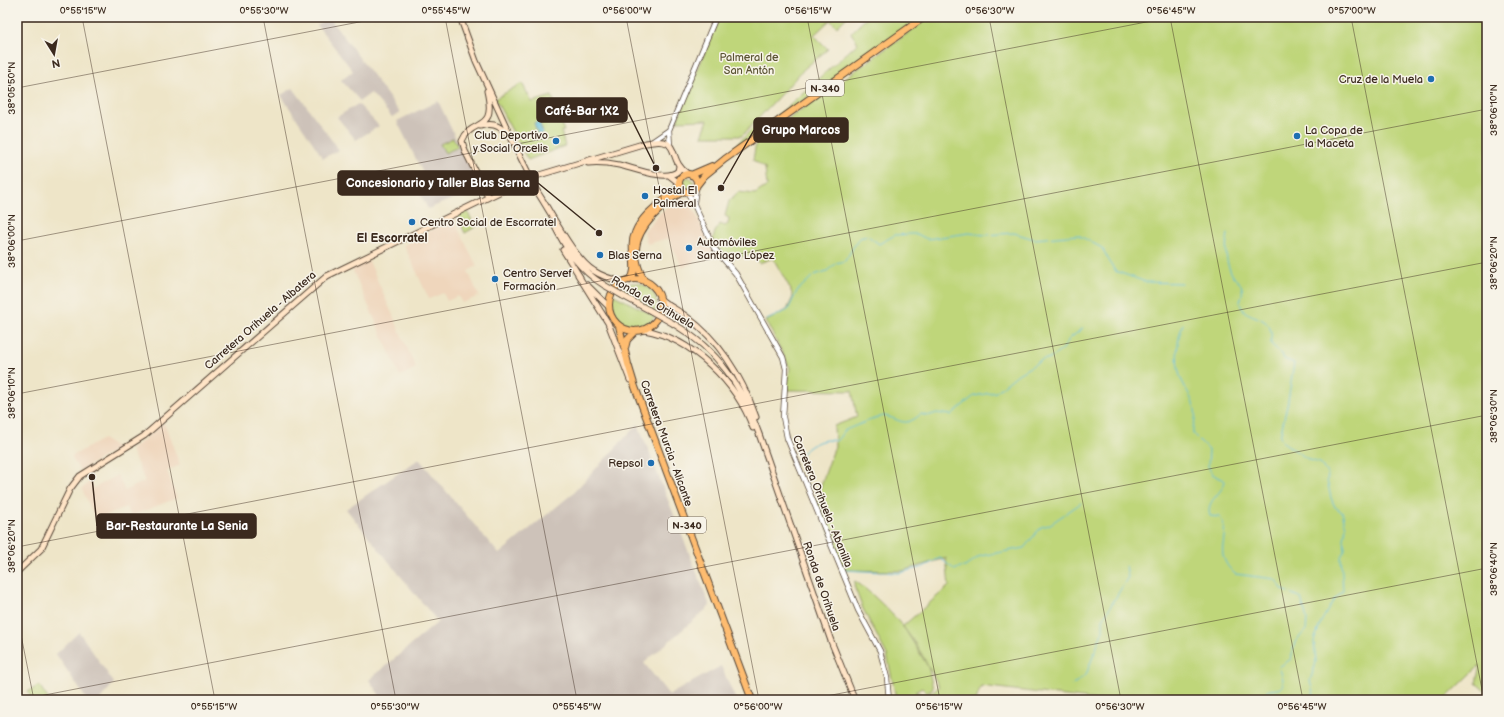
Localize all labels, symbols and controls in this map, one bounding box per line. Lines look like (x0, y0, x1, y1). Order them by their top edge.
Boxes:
text: 0°55'15"W (60, 5, 106, 17)
text: 0°55'30"W (239, 5, 289, 17)
text: 0°55'45"W (422, 5, 470, 17)
text: 0°56'00"W (602, 5, 652, 17)
text: 0°56'15"W (784, 5, 832, 17)
text: 0°56'30"W (965, 5, 1015, 17)
text: 0°56'45"W (1146, 5, 1196, 17)
text: 0°57'00"W (1328, 5, 1376, 17)
north arrow (34, 34, 74, 74)
park label: Palmeral de San Antón (719, 51, 779, 77)
text: N (51, 56, 61, 70)
text: 38°05'50"N (6, 61, 18, 115)
place label: Cruz de la Muela (1339, 73, 1423, 86)
marker: Cruz de la Muela (1426, 74, 1436, 84)
road number: N-340 (806, 80, 844, 96)
text: 38°06'10"N (1488, 84, 1500, 136)
callout: Café-Bar 1X2 (537, 98, 627, 122)
text: Café-Bar 1X2 (545, 104, 620, 119)
callout: Grupo Marcos (754, 118, 848, 142)
text: Grupo Marcos (762, 123, 840, 138)
place label: La Copa de la Maceta (1305, 124, 1363, 150)
place label: Club Deportivo y Social Orcelis (472, 129, 549, 155)
marker: La Copa de la Maceta (1292, 131, 1302, 141)
marker: Club Deportivo y Social Orcelis (551, 136, 561, 146)
callout: Concesionario y Taller Blas Serna (338, 171, 538, 195)
text: Concesionario y Taller Blas Serna (346, 176, 530, 191)
place label: Hostal El Palmeral (653, 184, 697, 210)
marker: Hostal El Palmeral (640, 191, 650, 201)
text: 38°06'00"N (6, 214, 18, 268)
place label: Centro Social de Escorratel (420, 216, 556, 229)
marker: Centro Social de Escorratel (407, 217, 417, 227)
district label: El Escorratel (356, 231, 428, 246)
place label: Automóviles Santiago López (697, 236, 775, 262)
text: 38°06'20"N (1488, 236, 1500, 290)
marker: Automóviles Santiago López (684, 243, 694, 253)
place label: Blas Serna (608, 249, 662, 262)
marker: Blas Serna (595, 250, 605, 260)
place label: Centro Servef Formación (503, 267, 573, 293)
street label: Carretera Orihuela - Albatera (202, 268, 319, 372)
street label: Ronda de Orihuela (609, 273, 697, 332)
marker: Centro Servef Formación (490, 274, 500, 284)
text: 38°06'10"N (6, 367, 18, 419)
street label: Carretera Murcia - Alicante (638, 378, 696, 509)
text: 38°06'30"N (1488, 389, 1500, 443)
street label: Carretera Orihuela - Abanilla (790, 433, 855, 569)
place label: Repsol (608, 457, 643, 470)
marker: Repsol (646, 458, 656, 468)
callout: Bar-Restaurante La Senia (97, 514, 256, 538)
road number: N-340 (668, 517, 706, 533)
text: 38°06'20"N (6, 519, 18, 573)
text: Bar-Restaurante La Senia (106, 519, 248, 534)
street label: Ronda de Orihuela (800, 540, 843, 633)
text: 38°06'40"N (1488, 542, 1500, 596)
text: 0°55'15"W (191, 701, 237, 713)
text: 0°55'30"W (370, 701, 420, 713)
text: 0°55'45"W (553, 701, 601, 713)
text: 0°56'00"W (733, 701, 783, 713)
text: 0°56'15"W (915, 701, 963, 713)
text: 0°56'30"W (1095, 701, 1145, 713)
text: 0°56'45"W (1277, 701, 1327, 713)

